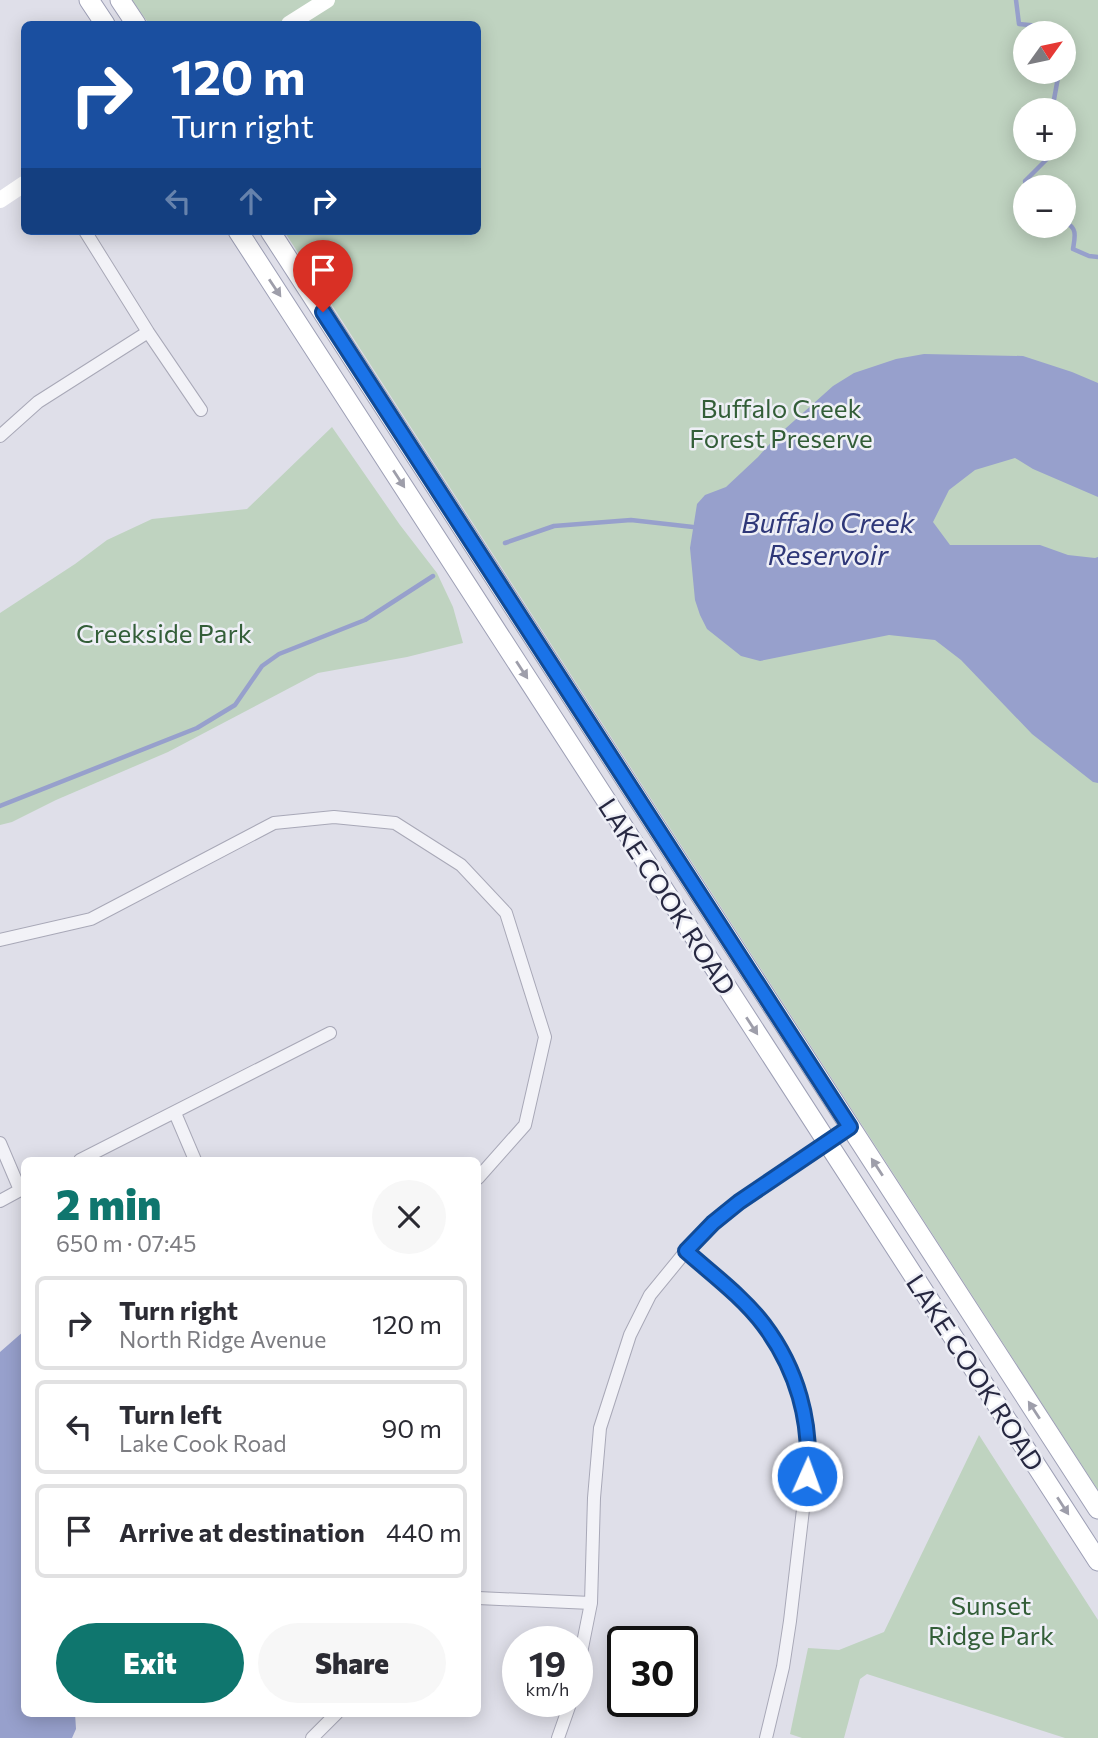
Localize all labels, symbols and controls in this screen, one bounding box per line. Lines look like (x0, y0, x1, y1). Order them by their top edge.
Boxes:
north arrow (1013, 21, 1076, 84)
map controls (1013, 21, 1076, 238)
text: 120 m (171, 45, 305, 105)
icon: right (56, 49, 147, 140)
button: + (1013, 98, 1076, 161)
text: Turn right (171, 105, 314, 145)
button: − (1013, 175, 1076, 238)
icon: left (159, 182, 197, 220)
icon: ahead (232, 182, 270, 220)
icon: right (305, 182, 343, 220)
pin (293, 240, 353, 312)
icon: arrive (304, 251, 342, 289)
one-way arrow (269, 278, 282, 298)
park label: Buffalo Creek Forest Preserve (689, 392, 873, 453)
one-way arrow (392, 469, 405, 489)
water label: Buffalo Creek Reservoir (741, 505, 916, 571)
park label: Creekside Park (76, 617, 252, 648)
one-way arrow (515, 661, 528, 680)
street label: LAKE COOK ROAD (593, 792, 743, 1000)
one-way arrow (745, 1016, 758, 1035)
one-way arrow (870, 1158, 883, 1177)
text: 2 min (56, 1177, 162, 1229)
button: close (372, 1180, 446, 1254)
text: 650 m · 07:45 (56, 1229, 196, 1257)
street label: LAKE COOK ROAD (901, 1268, 1051, 1476)
text: Turn right (119, 1294, 238, 1325)
icon: right (60, 1304, 98, 1342)
text: 120 m (372, 1308, 442, 1339)
text: North Ridge Avenue (119, 1325, 326, 1353)
text: Turn left (119, 1398, 222, 1429)
one-way arrow (1028, 1400, 1041, 1420)
icon: left (60, 1408, 98, 1446)
text: 90 m (382, 1412, 442, 1443)
text: Lake Cook Road (119, 1429, 287, 1457)
position arrow (770, 1439, 844, 1513)
one-way arrow (1056, 1497, 1069, 1516)
icon: arrive (60, 1512, 98, 1550)
text: Arrive at destination (119, 1516, 365, 1547)
text: 440 m (386, 1516, 462, 1547)
park label: Sunset Ridge Park (928, 1589, 1054, 1650)
button: Exit (56, 1623, 244, 1703)
button: Share (258, 1623, 446, 1703)
speed limit sign: 30 (607, 1626, 698, 1717)
text: 19 (529, 1641, 566, 1684)
text: km/h (526, 1678, 569, 1700)

